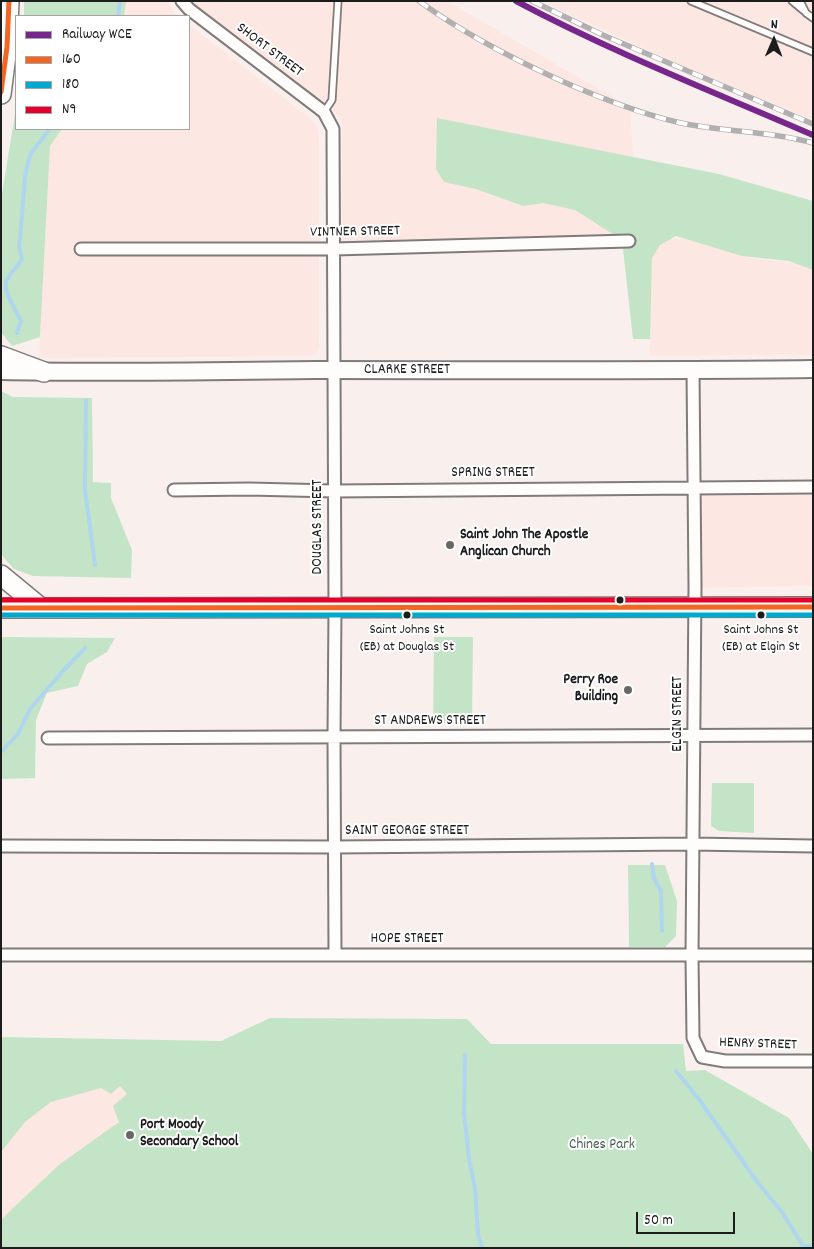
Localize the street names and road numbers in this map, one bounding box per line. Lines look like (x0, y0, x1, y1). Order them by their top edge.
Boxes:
street label: SHORT STREET (232, 20, 306, 82)
street label: VINTNER STREET (310, 223, 400, 243)
street label: CLARKE STREET (364, 362, 450, 380)
street label: SPRING STREET (451, 465, 535, 483)
street label: DOUGLAS STREET (310, 479, 328, 575)
street label: ELGIN STREET (670, 676, 688, 752)
street label: ST ANDREWS STREET (374, 713, 486, 731)
street label: SAINT GEORGE STREET (345, 823, 469, 841)
street label: HOPE STREET (371, 931, 443, 949)
street label: HENRY STREET (719, 1035, 797, 1055)

